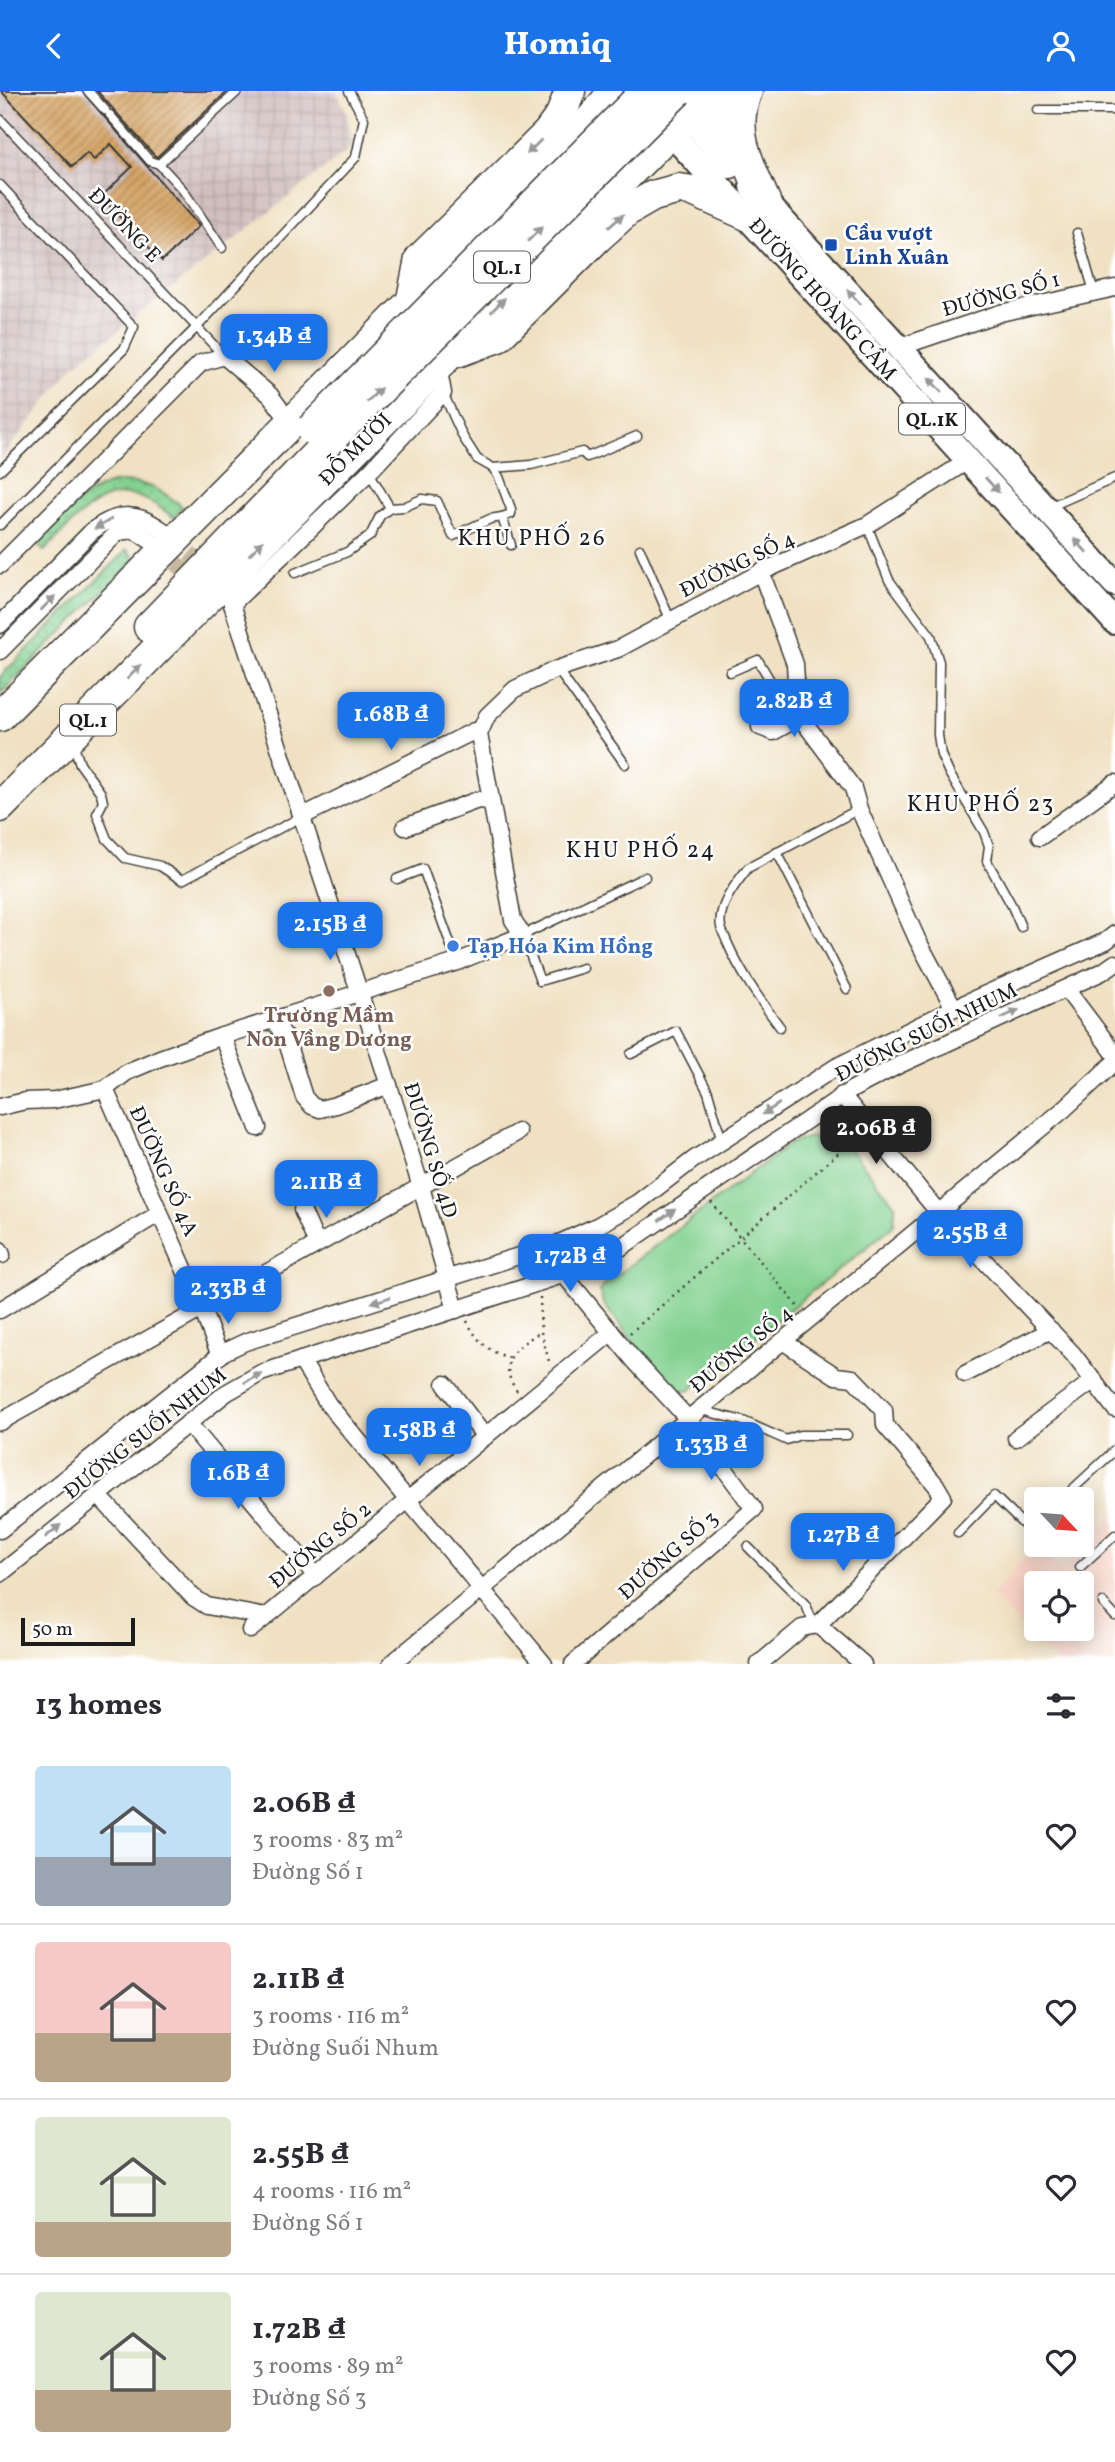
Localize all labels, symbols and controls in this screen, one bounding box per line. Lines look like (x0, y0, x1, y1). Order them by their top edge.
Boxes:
text: Homiq (504, 24, 611, 68)
icon: back (35, 27, 73, 65)
icon: person (1042, 27, 1080, 65)
one-way arrow (526, 138, 542, 155)
street label: ĐƯỜNG E (81, 182, 167, 270)
street label: ĐƯỜNG HOÀNG CẦM (741, 211, 904, 388)
one-way arrow (607, 213, 625, 229)
place label: Cầu vượt Linh Xuân (845, 220, 949, 273)
one-way arrow (526, 226, 543, 243)
marker: Cầu vượt Linh Xuân (823, 237, 839, 253)
road number: QL.1 (474, 251, 530, 283)
street label: ĐƯỜNG SỐ 1 (939, 264, 1063, 325)
one-way arrow (846, 288, 862, 306)
one-way arrow (490, 297, 506, 314)
pin: 1.34B ₫ (209, 315, 339, 374)
text: 1.34B ₫ (236, 321, 312, 353)
one-way arrow (927, 376, 943, 394)
one-way arrow (366, 387, 383, 404)
road number: QL.1K (899, 403, 965, 435)
street label: ĐỖ MƯỜI (311, 405, 399, 493)
one-way arrow (984, 476, 1000, 494)
one-way arrow (94, 518, 113, 530)
district label: KHU PHỐ 26 (457, 521, 607, 555)
street label: ĐƯỜNG SỐ 4 (674, 523, 800, 606)
one-way arrow (1074, 538, 1089, 555)
one-way arrow (248, 540, 264, 557)
one-way arrow (40, 594, 57, 611)
one-way arrow (126, 664, 142, 681)
pin: 2.82B ₫ (729, 679, 859, 739)
text: 2.82B ₫ (756, 686, 832, 718)
pin: 1.68B ₫ (326, 693, 456, 752)
text: 1.68B ₫ (354, 699, 428, 731)
road number: QL.1 (60, 705, 116, 735)
district label: KHU PHỐ 23 (907, 787, 1055, 821)
district label: KHU PHỐ 24 (566, 833, 716, 867)
pin: 2.15B ₫ (265, 903, 395, 962)
text: 2.15B ₫ (294, 909, 366, 941)
place label: Tạp Hóa Kim Hồng (467, 933, 653, 962)
marker: Tạp Hóa Kim Hồng (445, 938, 461, 954)
street label: ĐƯỜNG SUỐI NHUM (830, 975, 1023, 1090)
marker: Trường Mầm Non Vầng Dương (321, 983, 337, 999)
place label: Trường Mầm Non Vầng Dương (246, 1002, 412, 1055)
one-way arrow (1000, 1008, 1020, 1020)
street label: ĐƯỜNG SỐ 4D (395, 1079, 466, 1222)
street label: ĐƯỜNG SỐ 4A (121, 1101, 206, 1242)
one-way arrow (761, 1102, 781, 1115)
pin: 2.06B ₫ (811, 1107, 941, 1166)
text: 2.06B ₫ (836, 1113, 916, 1145)
pin: 2.11B ₫ (261, 1161, 391, 1220)
text: 2.11B ₫ (290, 1167, 362, 1199)
one-way arrow (658, 1208, 676, 1222)
pin: 2.55B ₫ (905, 1211, 1035, 1270)
text: 2.55B ₫ (933, 1217, 1007, 1249)
pin: 1.72B ₫ (505, 1235, 635, 1294)
text: 1.72B ₫ (534, 1241, 606, 1273)
pin: 2.33B ₫ (163, 1267, 293, 1326)
text: 2.33B ₫ (190, 1273, 266, 1305)
one-way arrow (370, 1295, 391, 1306)
street label: ĐƯỜNG SỐ 4 (683, 1298, 800, 1401)
street label: ĐƯỜNG SUỐI NHUM (57, 1360, 233, 1507)
one-way arrow (243, 1372, 263, 1384)
pin: 1.58B ₫ (354, 1409, 484, 1468)
text: 1.58B ₫ (382, 1415, 456, 1447)
pin: 1.33B ₫ (646, 1423, 776, 1482)
text: 1.33B ₫ (675, 1429, 747, 1461)
pin: 1.6B ₫ (181, 1451, 295, 1511)
text: 1.6B ₫ (207, 1458, 269, 1490)
north arrow (1024, 1487, 1094, 1557)
map controls (1024, 1487, 1094, 1641)
street label: ĐƯỜNG SỐ 2 (263, 1494, 378, 1596)
street label: ĐƯỜNG SỐ 3 (612, 1503, 725, 1607)
pin: 1.27B ₫ (778, 1513, 908, 1573)
text: 1.27B ₫ (807, 1520, 879, 1552)
one-way arrow (44, 1523, 62, 1538)
button: locate (1024, 1571, 1094, 1641)
scale bar (21, 1615, 135, 1647)
text: 50 m (32, 1617, 73, 1643)
text: 13 homes (35, 1685, 162, 1727)
icon: filters (1042, 1687, 1080, 1725)
text: 2.06B ₫ (252, 1783, 356, 1825)
icon: home (91, 1794, 175, 1878)
icon: heart (1042, 1817, 1080, 1855)
text: 3 rooms · 83 m² (252, 1825, 403, 1857)
text: Đường Số 1 (252, 1857, 364, 1889)
text: 2.11B ₫ (252, 1959, 345, 2001)
icon: home (91, 1970, 175, 2054)
icon: heart (1042, 1993, 1080, 2031)
text: 3 rooms · 116 m² (252, 2001, 409, 2033)
text: Đường Suối Nhum (252, 2033, 439, 2065)
text: 2.55B ₫ (252, 2134, 349, 2176)
icon: home (91, 2145, 175, 2229)
icon: heart (1042, 2168, 1080, 2206)
text: 4 rooms · 116 m² (252, 2176, 411, 2208)
text: Đường Số 1 (252, 2208, 364, 2240)
text: 1.72B ₫ (252, 2309, 346, 2351)
icon: home (91, 2320, 175, 2404)
icon: heart (1042, 2343, 1080, 2381)
text: 3 rooms · 89 m² (252, 2351, 404, 2383)
text: Đường Số 3 (252, 2383, 367, 2415)

